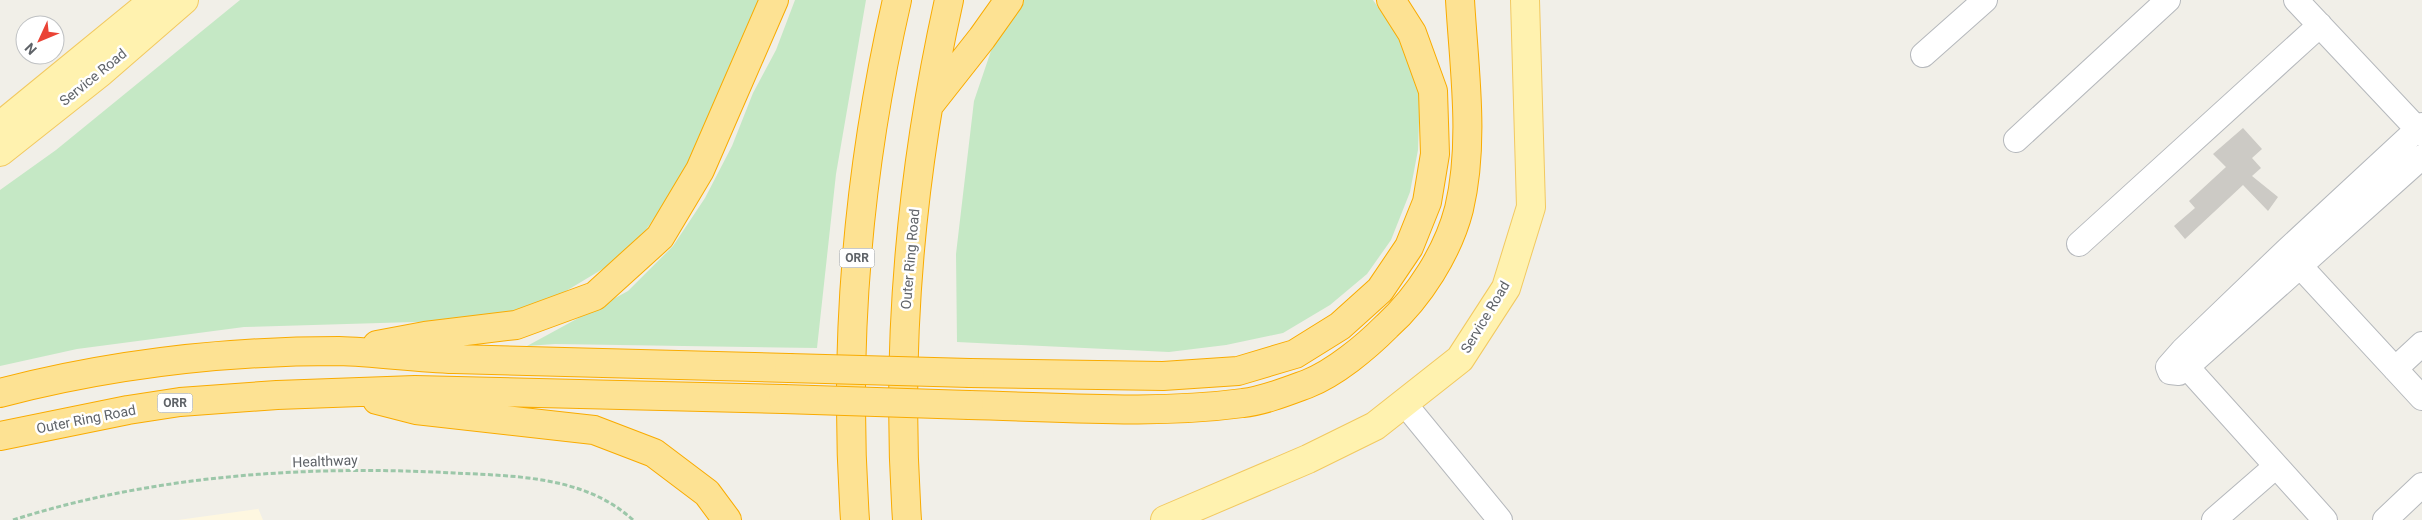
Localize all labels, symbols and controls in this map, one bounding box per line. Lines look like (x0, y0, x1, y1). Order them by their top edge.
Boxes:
north arrow (15, 15, 65, 65)
text: N (21, 40, 40, 58)
street label: Service Road (56, 45, 130, 109)
street label: Outer Ring Road (898, 208, 922, 310)
road number: ORR (840, 248, 874, 268)
street label: Service Road (1457, 278, 1513, 356)
road number: ORR (158, 393, 192, 412)
street label: Outer Ring Road (35, 402, 137, 436)
street label: Healthway (292, 452, 358, 470)

